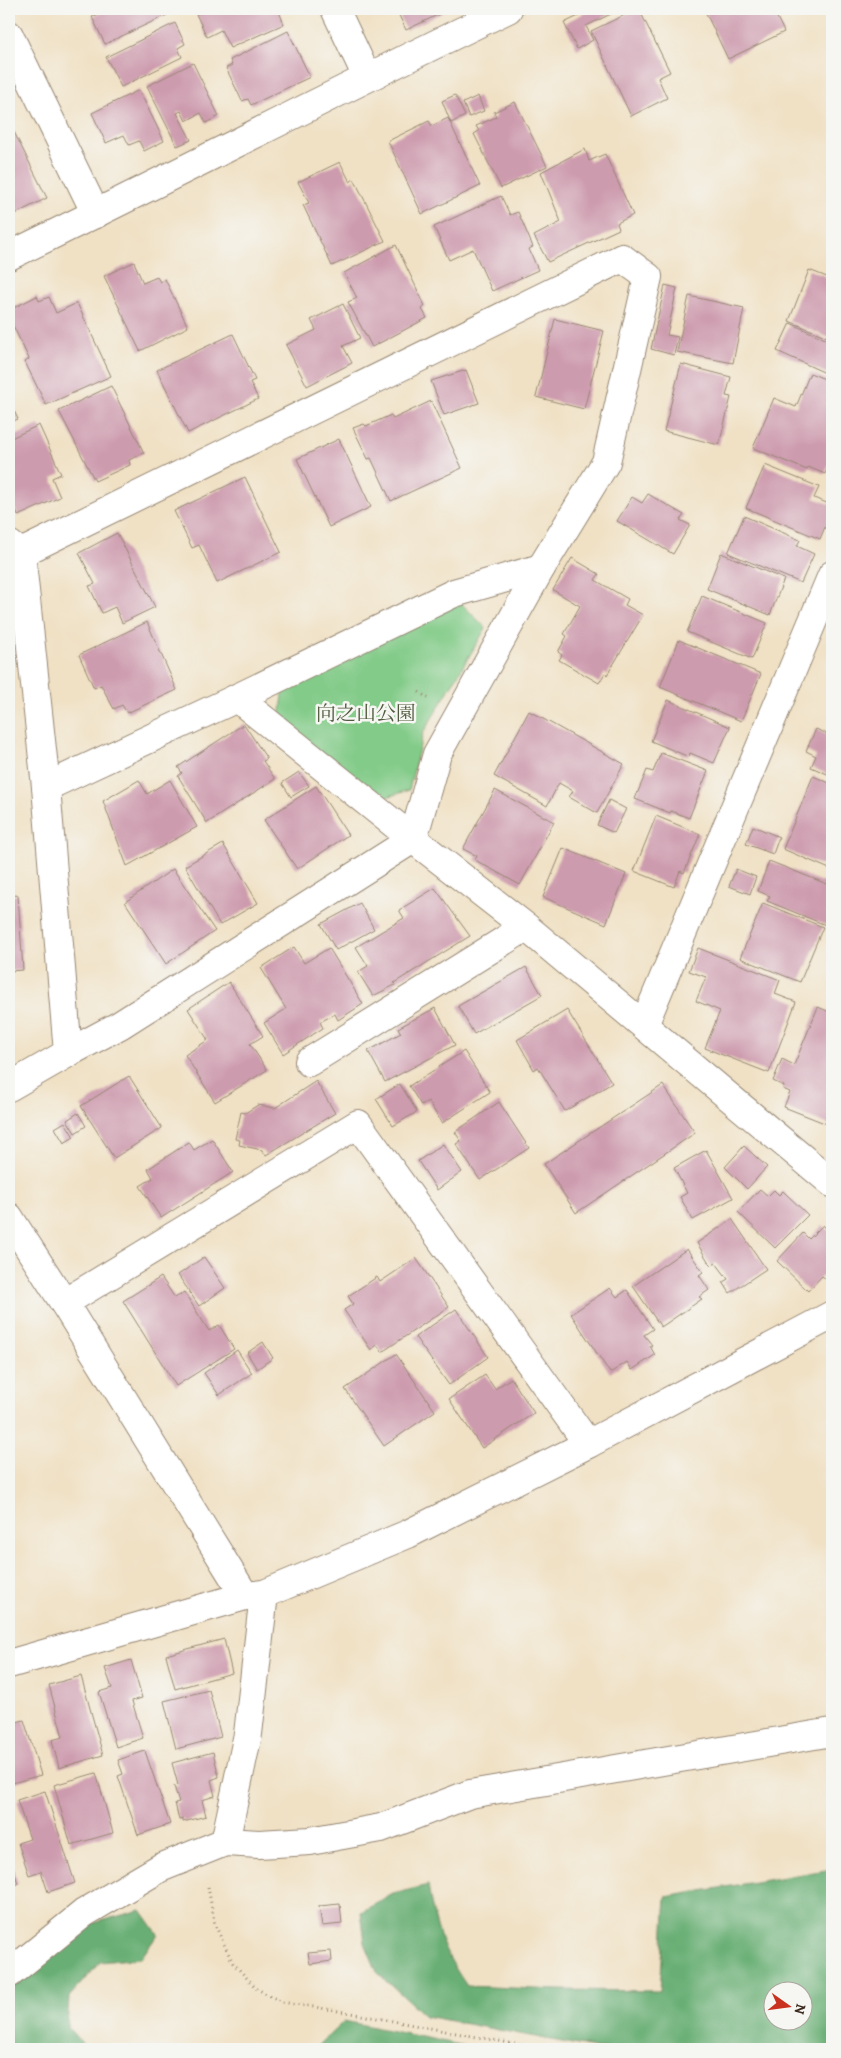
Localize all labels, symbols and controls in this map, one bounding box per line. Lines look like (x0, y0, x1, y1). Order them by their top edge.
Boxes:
park label: 向之山公園 (316, 700, 416, 727)
north arrow (764, 1980, 814, 2030)
text: N (790, 2002, 811, 2016)

